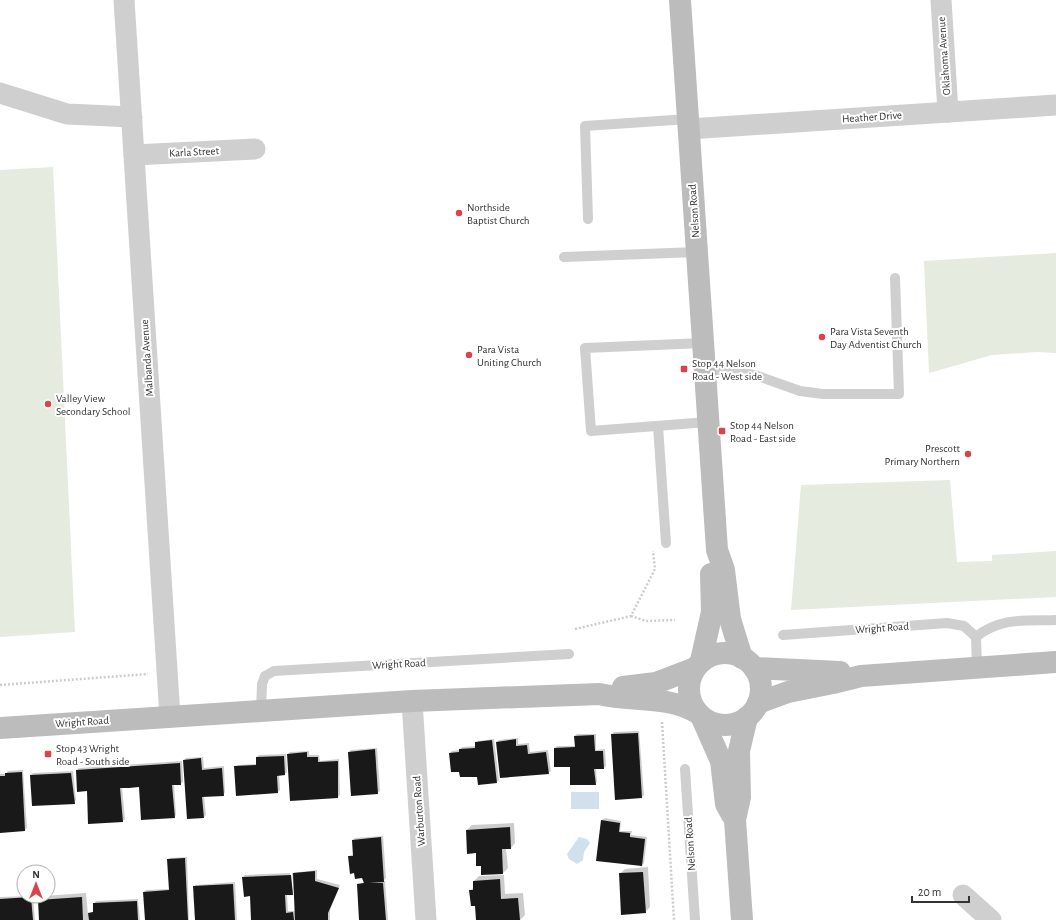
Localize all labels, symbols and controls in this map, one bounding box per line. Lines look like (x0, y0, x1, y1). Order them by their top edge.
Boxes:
street label: Oklahoma Avenue (936, 16, 952, 96)
street label: Heather Drive (842, 109, 902, 125)
street label: Karla Street (169, 145, 220, 159)
street label: Nelson Road (687, 183, 701, 238)
place label: Northside Baptist Church (467, 202, 530, 226)
marker: Northside Baptist Church (454, 208, 464, 218)
street label: Malbanda Avenue (139, 319, 155, 397)
place label: Para Vista Seventh Day Adventist Church (830, 326, 922, 350)
marker: Para Vista Seventh Day Adventist Church (817, 332, 827, 342)
place label: Para Vista Uniting Church (477, 344, 541, 368)
marker: Para Vista Uniting Church (464, 350, 474, 360)
place label: Stop 44 Nelson Road - West side (692, 358, 762, 382)
marker: Stop 44 Nelson Road - West side (679, 364, 689, 374)
place label: Valley View Secondary School (56, 393, 131, 417)
marker: Valley View Secondary School (43, 399, 53, 409)
place label: Stop 44 Nelson Road - East side (730, 420, 796, 444)
marker: Stop 44 Nelson Road - East side (717, 426, 727, 436)
place label: Prescott Primary Northern (885, 443, 960, 467)
marker: Prescott Primary Northern (963, 449, 973, 459)
street label: Wright Road (855, 621, 910, 635)
street label: Wright Road (372, 657, 426, 671)
street label: Wright Road (55, 715, 110, 729)
place label: Stop 43 Wright Road - South side (56, 743, 129, 767)
marker: Stop 43 Wright Road - South side (43, 749, 53, 759)
street label: Warburton Road (411, 775, 427, 847)
street label: Nelson Road (683, 816, 697, 871)
north arrow (16, 864, 56, 904)
text: N (32, 869, 40, 880)
scale bar (912, 878, 969, 904)
text: 20 m (918, 886, 941, 898)

